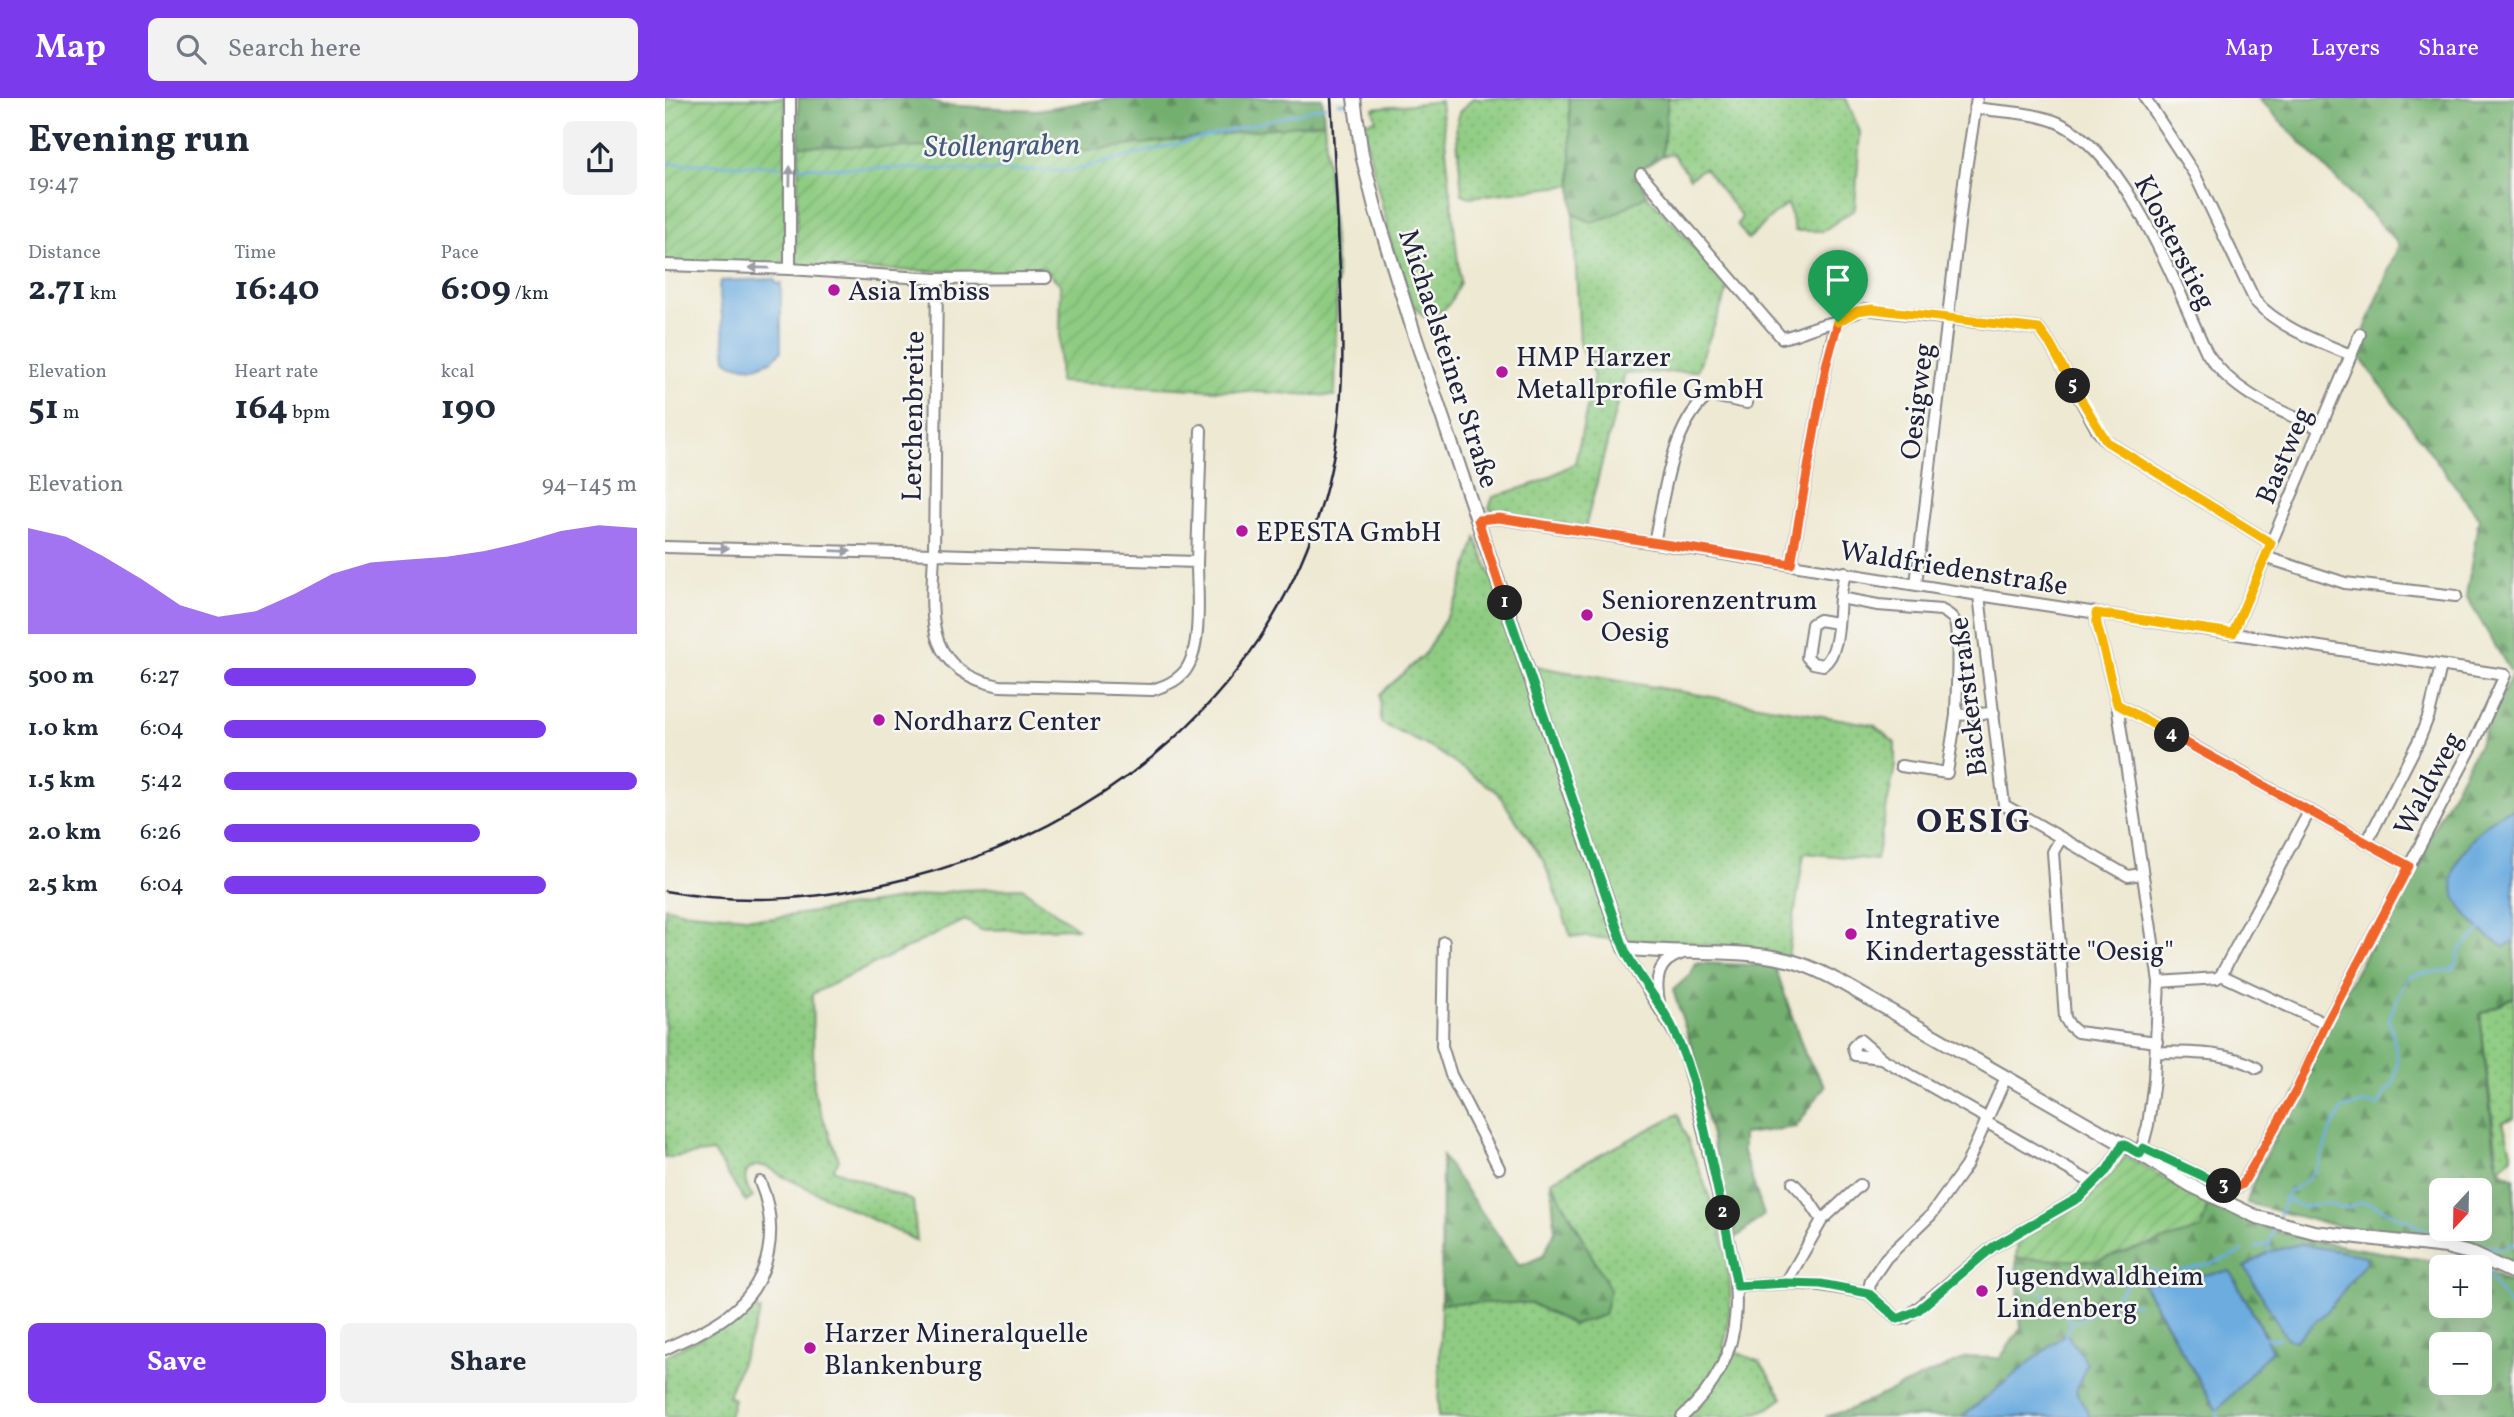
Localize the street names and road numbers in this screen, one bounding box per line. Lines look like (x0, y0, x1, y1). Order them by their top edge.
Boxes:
street label: Klosterstieg (2123, 169, 2224, 317)
street label: Michaelsteiner Straße (1387, 224, 1508, 493)
street label: Lerchenbreite (894, 330, 935, 502)
street label: Oesigweg (1892, 341, 1945, 462)
street label: Bastweg (2247, 401, 2323, 511)
street label: Waldfriedenstraße (1837, 532, 2071, 607)
street label: Bäckerstraße (1940, 615, 1999, 779)
street label: Waldweg (2385, 725, 2473, 843)

